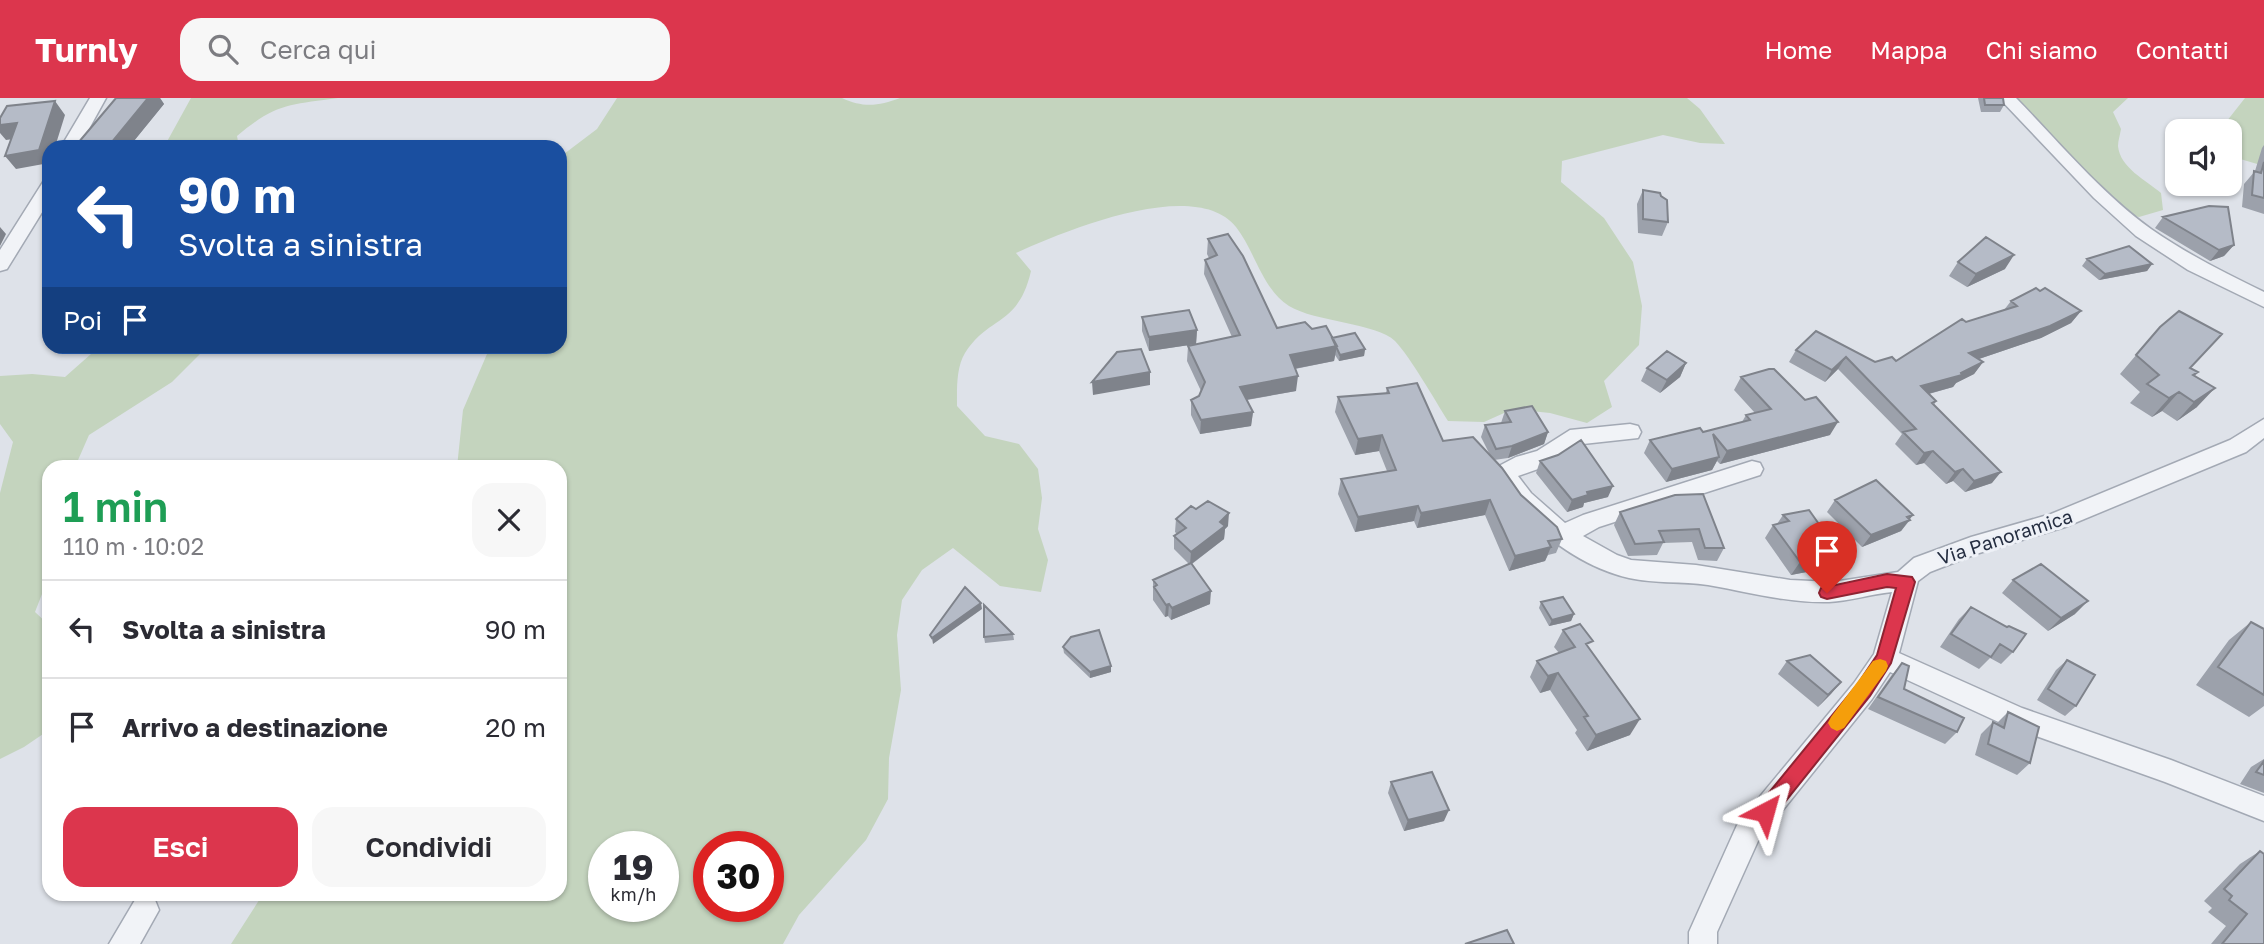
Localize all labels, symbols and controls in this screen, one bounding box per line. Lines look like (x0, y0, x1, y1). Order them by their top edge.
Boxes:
search box (180, 18, 670, 81)
text: Turnly (35, 30, 138, 69)
icon: search (204, 30, 242, 68)
text: Cerca qui (260, 34, 377, 65)
text: Home (1764, 35, 1832, 64)
text: Mappa (1870, 35, 1948, 64)
text: Chi siamo (1986, 35, 2097, 64)
text: Contatti (2135, 35, 2229, 64)
map controls (2165, 119, 2242, 196)
button: sound (2165, 119, 2242, 196)
text: 90 m (178, 165, 296, 224)
icon: left (63, 168, 154, 259)
text: Svolta a sinistra (178, 225, 423, 263)
icon: arrive (116, 301, 154, 339)
text: Poi (63, 305, 102, 336)
text: 1 min (63, 481, 168, 531)
button: close (472, 483, 546, 557)
street label: Via Panoramica (1935, 504, 2075, 569)
pin (1797, 521, 1857, 593)
text: 110 m · 10:02 (63, 532, 204, 560)
icon: arrive (1808, 532, 1846, 570)
icon: left (63, 610, 101, 648)
text: Svolta a sinistra (122, 614, 326, 645)
text: 90 m (485, 614, 546, 645)
icon: arrive (63, 708, 101, 746)
text: Arrivo a destinazione (122, 712, 388, 743)
text: 20 m (485, 712, 546, 743)
position arrow (1728, 775, 1802, 849)
button: Esci (63, 807, 298, 887)
button: Condividi (312, 807, 546, 887)
speed limit sign: 30 (693, 831, 784, 922)
text: 19 (613, 846, 654, 888)
text: km/h (611, 883, 656, 905)

